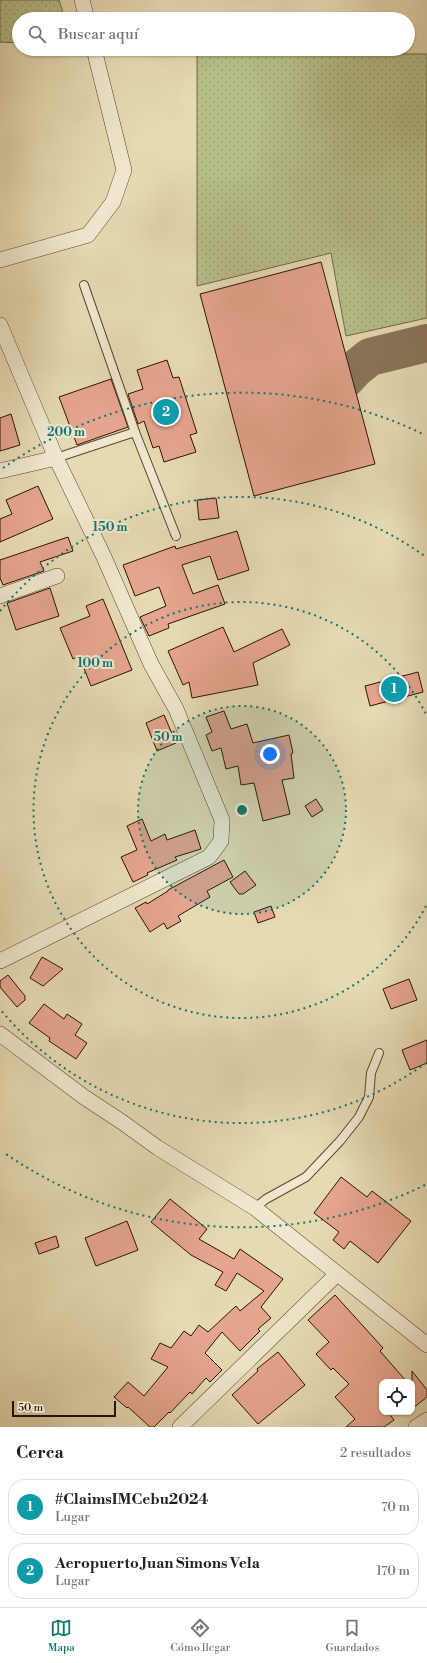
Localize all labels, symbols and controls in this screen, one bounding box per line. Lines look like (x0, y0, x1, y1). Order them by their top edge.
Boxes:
search box (12, 12, 415, 56)
icon: search (26, 23, 48, 45)
text: Buscar aquí (58, 25, 139, 44)
pin: 2 (153, 397, 179, 427)
text: 200 m (47, 425, 85, 440)
text: 150 m (93, 520, 127, 535)
text: 100 m (77, 656, 113, 671)
pin: 1 (381, 674, 407, 704)
text: 50 m (153, 730, 183, 745)
your location (260, 744, 280, 764)
centre of rings (235, 803, 249, 817)
map controls (379, 1379, 415, 1415)
button: locate (379, 1379, 415, 1415)
scale bar (12, 1399, 116, 1418)
text: 50 m (18, 1401, 43, 1415)
text: Cerca (16, 1442, 64, 1464)
text: 2 resultados (340, 1445, 411, 1461)
text: #ClaimsIMCebu2024 (55, 1490, 208, 1509)
text: 1 (27, 1499, 33, 1515)
text: 70 m (381, 1499, 410, 1515)
text: Lugar (55, 1509, 90, 1525)
text: Aeropuerto Juan Simons Vela (55, 1554, 260, 1573)
text: 2 (26, 1563, 34, 1579)
text: 170 m (376, 1563, 410, 1579)
text: Lugar (55, 1573, 90, 1589)
tab: Mapa (48, 1617, 75, 1655)
tab: Cómo llegar (170, 1617, 230, 1655)
tab: Guardados (326, 1617, 379, 1655)

